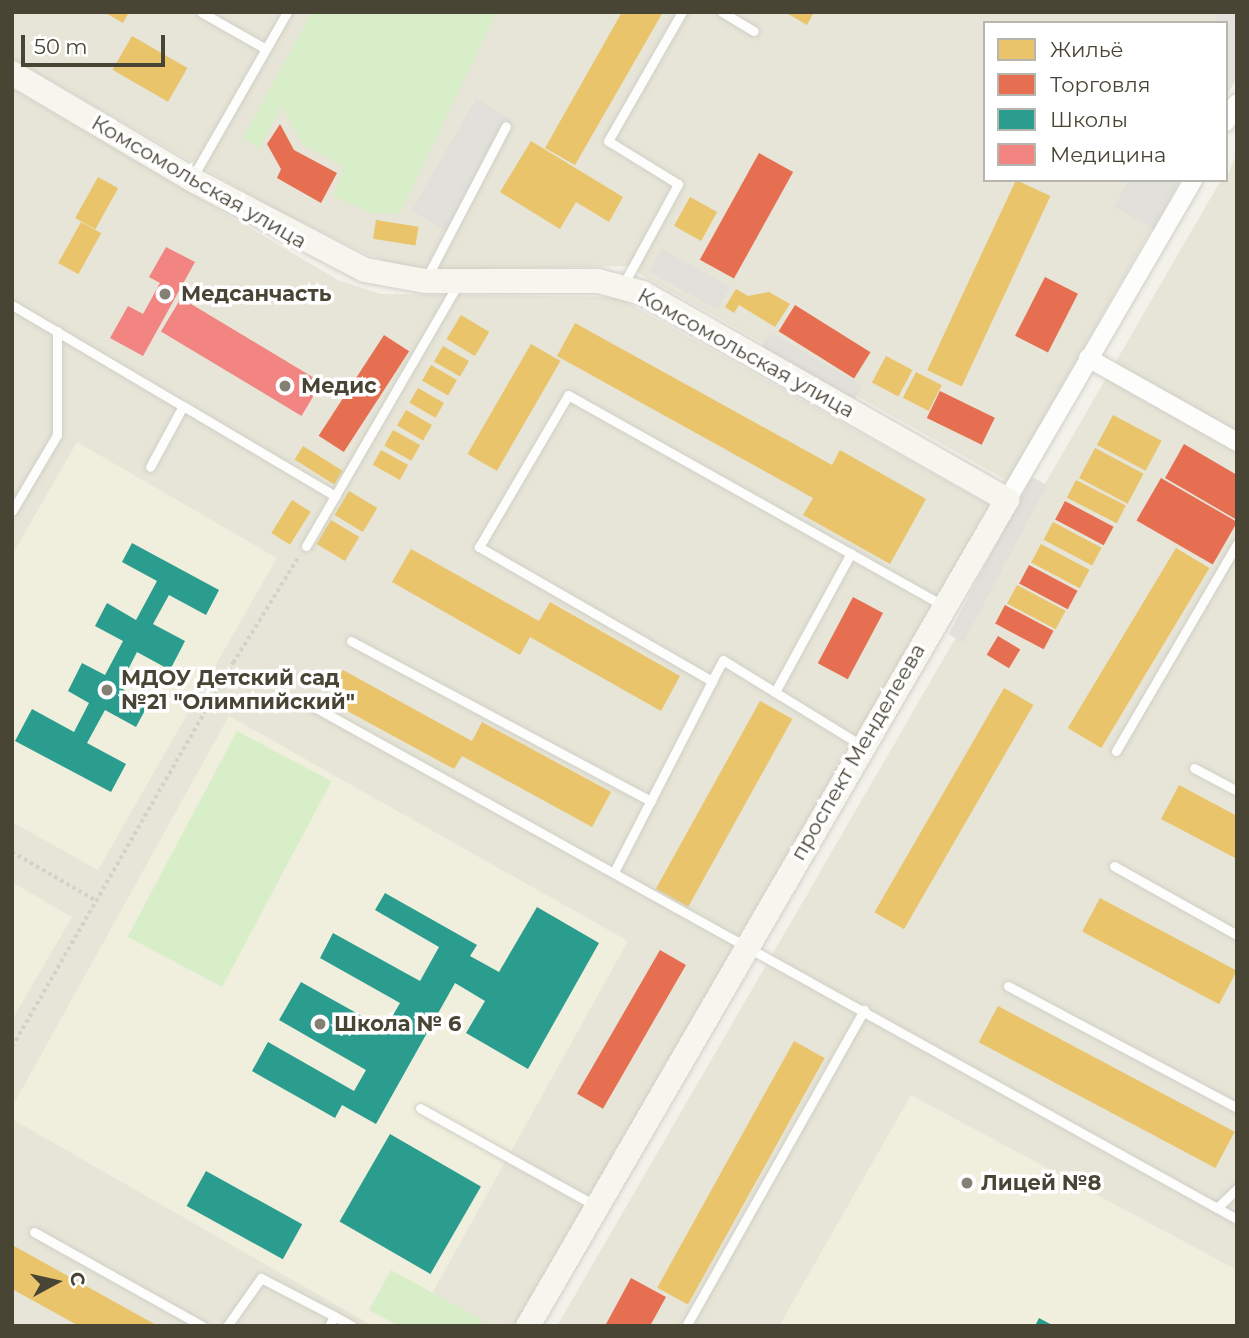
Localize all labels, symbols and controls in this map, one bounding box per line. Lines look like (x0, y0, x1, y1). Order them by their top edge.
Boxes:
scale bar (24, 21, 168, 65)
legend (983, 21, 1228, 182)
text: 50 m (34, 34, 88, 59)
text: Жильё (1050, 37, 1124, 62)
text: Торговля (1050, 72, 1151, 97)
text: Школы (1050, 107, 1128, 132)
street label: Комсомольская улица (87, 110, 311, 254)
text: Медицина (1050, 142, 1166, 167)
place label: Медсанчасть (181, 281, 331, 307)
street label: Комсомольская улица (633, 283, 859, 423)
marker: Медсанчасть (155, 284, 175, 304)
place label: Медис (301, 373, 377, 399)
marker: Медис (275, 376, 295, 396)
street label: проспект Менделеева (786, 639, 930, 865)
place label: МДОУ Детский сад №21 "Олимпийский" (121, 665, 355, 715)
marker: МДОУ Детский сад №21 "Олимпийский" (99, 682, 115, 698)
place label: Школа № 6 (334, 1011, 461, 1037)
marker: Школа № 6 (312, 1016, 328, 1032)
place label: Лицей №8 (981, 1170, 1101, 1196)
marker: Лицей №8 (959, 1175, 975, 1191)
north arrow (21, 1247, 91, 1317)
text: С (65, 1271, 90, 1287)

